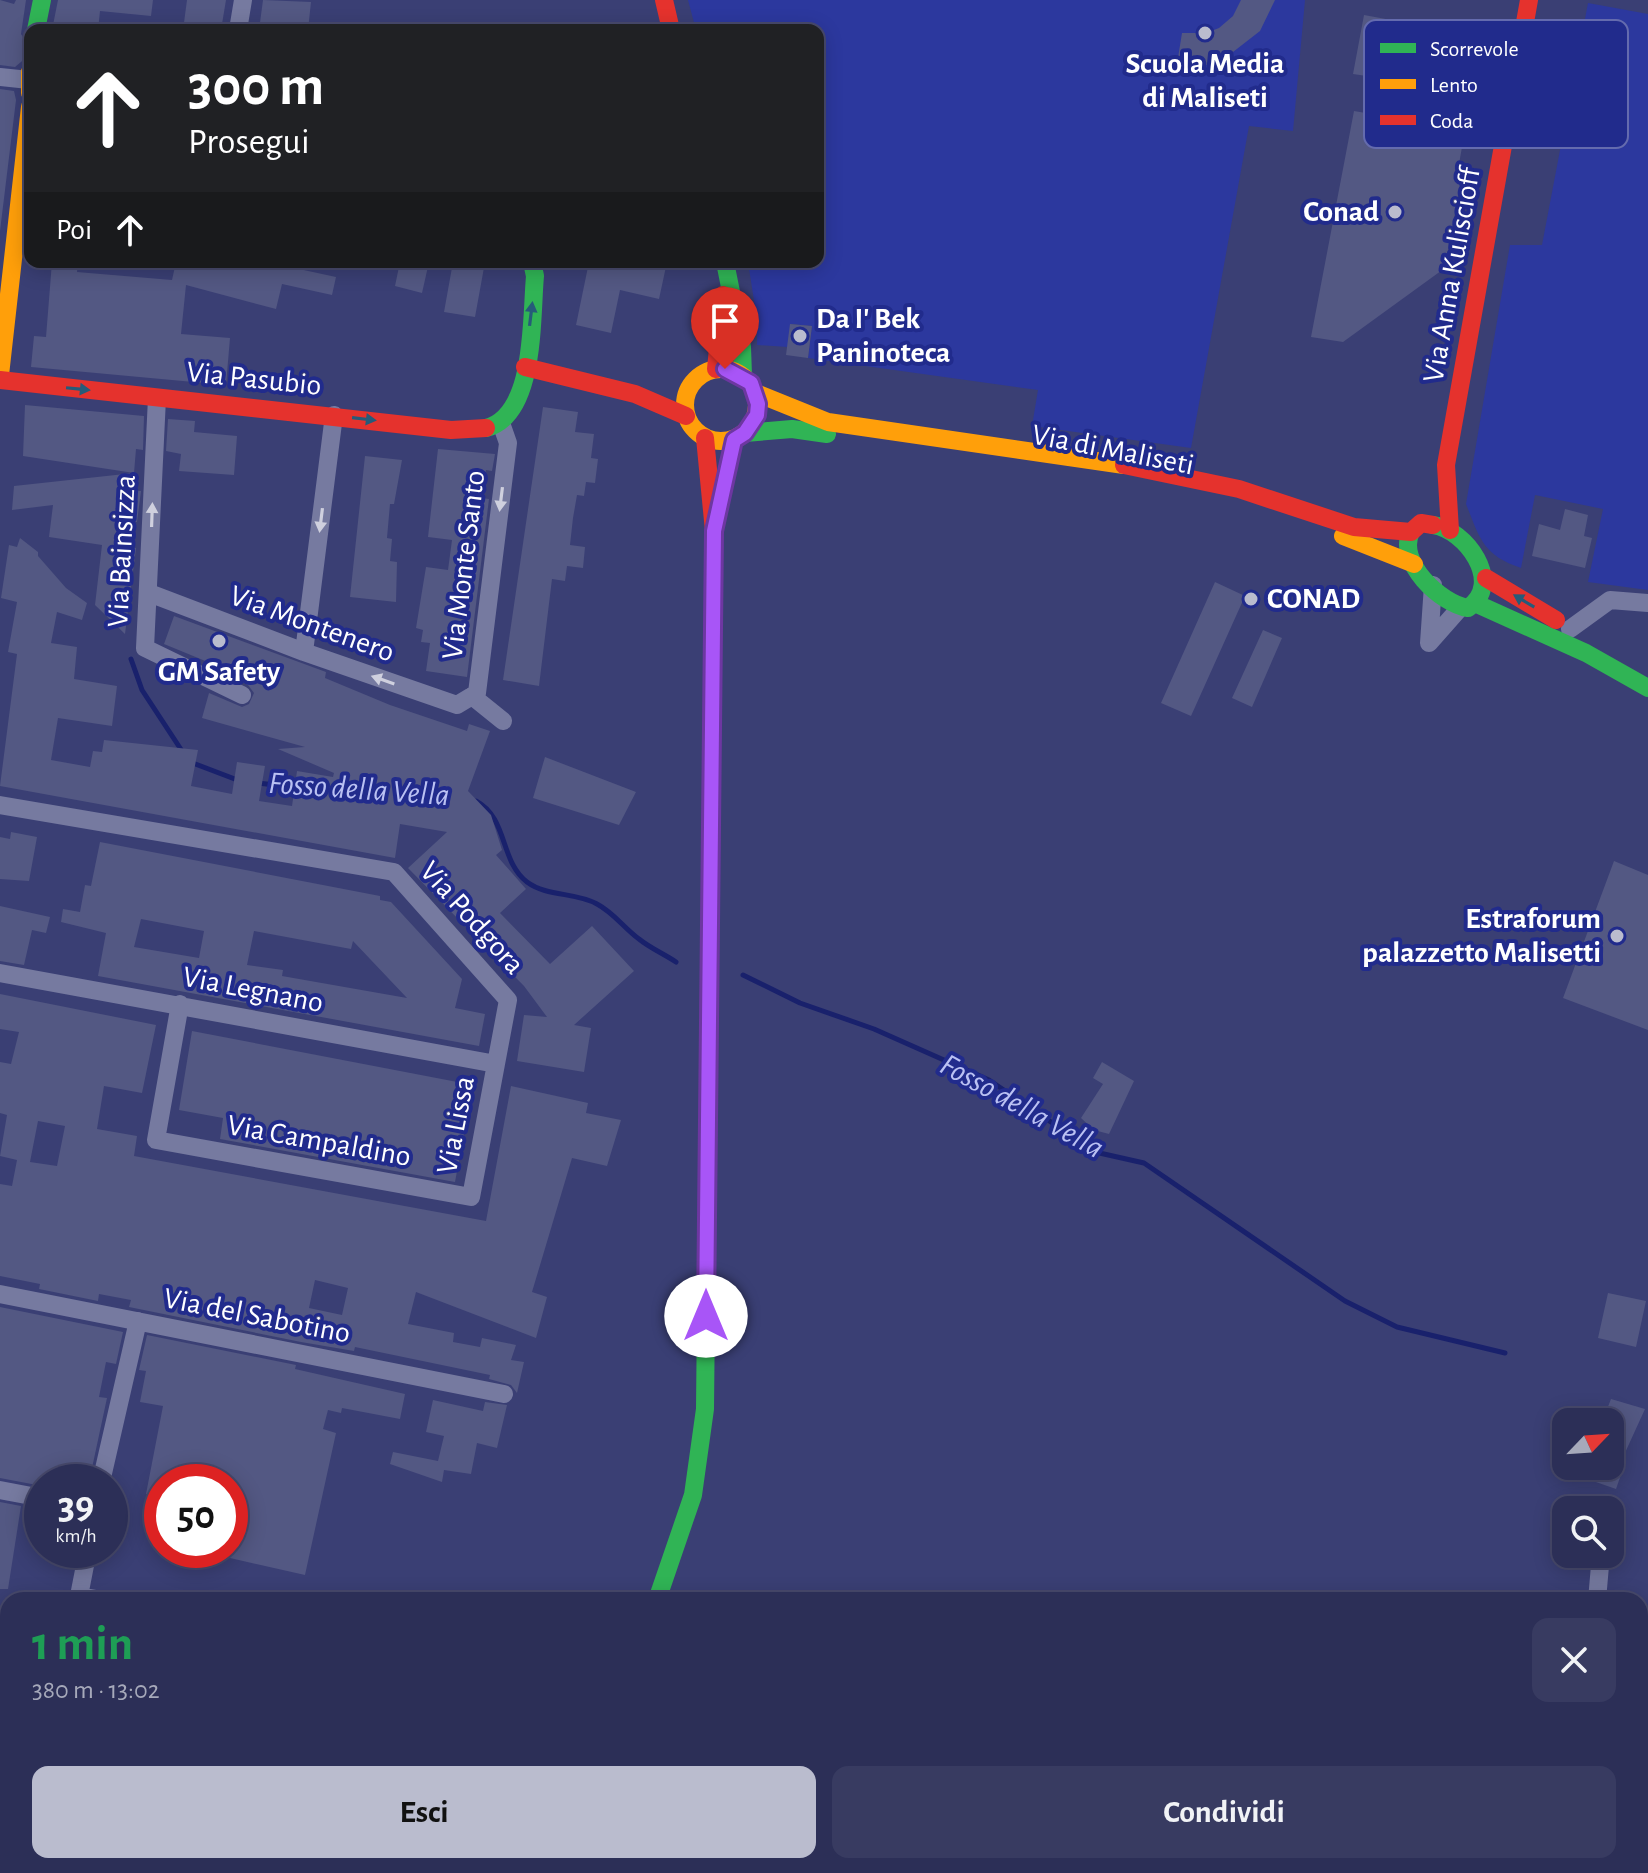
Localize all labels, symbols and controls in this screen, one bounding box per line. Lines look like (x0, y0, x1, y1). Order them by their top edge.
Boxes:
legend (1364, 20, 1628, 148)
marker: Scuola Media di Maliseti (1196, 24, 1214, 42)
text: Scorrevole (1430, 38, 1519, 60)
place label: Scuola Media di Maliseti (1126, 49, 1284, 113)
icon: ahead (56, 56, 160, 160)
text: 300 m (188, 59, 324, 115)
text: Lento (1430, 74, 1478, 96)
text: Coda (1430, 110, 1473, 132)
text: Prosegui (188, 124, 310, 160)
street label: Via Anna Kuliscioff (1418, 163, 1486, 385)
place label: Conad (1303, 197, 1379, 227)
marker: Conad (1386, 203, 1404, 221)
icon: ahead (108, 208, 152, 252)
text: Poi (56, 215, 92, 245)
pin (691, 287, 759, 369)
icon: arrive (703, 299, 747, 343)
one-way arrow (524, 301, 537, 326)
place label: Da I' Bek Paninoteca (816, 304, 950, 368)
marker: Da I' Bek Paninoteca (791, 327, 809, 345)
street label: Via Pasubio (185, 357, 323, 401)
one-way arrow (65, 382, 90, 395)
one-way arrow (352, 412, 377, 425)
street label: Via di Maliseti (1029, 420, 1197, 480)
street label: Via Monte Santo (438, 469, 490, 661)
street label: Via Bainsizza (103, 474, 141, 628)
one-way arrow (494, 487, 507, 512)
one-way arrow (146, 502, 159, 527)
one-way arrow (314, 508, 327, 533)
street label: Via Montenero (226, 580, 398, 668)
place label: CONAD (1267, 584, 1360, 614)
marker: CONAD (1242, 590, 1260, 608)
one-way arrow (1513, 595, 1535, 609)
marker: GM Safety (210, 632, 228, 650)
place label: GM Safety (158, 657, 281, 687)
one-way arrow (371, 673, 395, 685)
water label: Fosso della Vella (267, 767, 451, 811)
street label: Via Podgora (414, 856, 530, 980)
place label: Estraforum palazzetto Malisetti (1362, 904, 1601, 968)
marker: Estraforum palazzetto Malisetti (1608, 927, 1626, 945)
street label: Via Legnano (180, 962, 326, 1018)
water label: Fosso della Vella (935, 1048, 1109, 1164)
street label: Via Lissa (432, 1074, 480, 1176)
street label: Via Campaldino (225, 1110, 413, 1172)
position arrow (664, 1274, 748, 1358)
street label: Via del Sabotino (161, 1283, 353, 1349)
north arrow (1552, 1408, 1624, 1480)
map controls (1552, 1408, 1624, 1568)
speed limit sign: 50 (144, 1464, 248, 1568)
text: 39 (58, 1486, 94, 1526)
button: search (1552, 1496, 1624, 1568)
text: km/h (55, 1526, 97, 1546)
button: close (1532, 1618, 1616, 1702)
text: 1 min (32, 1621, 133, 1669)
text: 380 m · 13:02 (32, 1677, 160, 1703)
button: Esci (32, 1766, 816, 1858)
button: Condividi (832, 1766, 1616, 1858)

